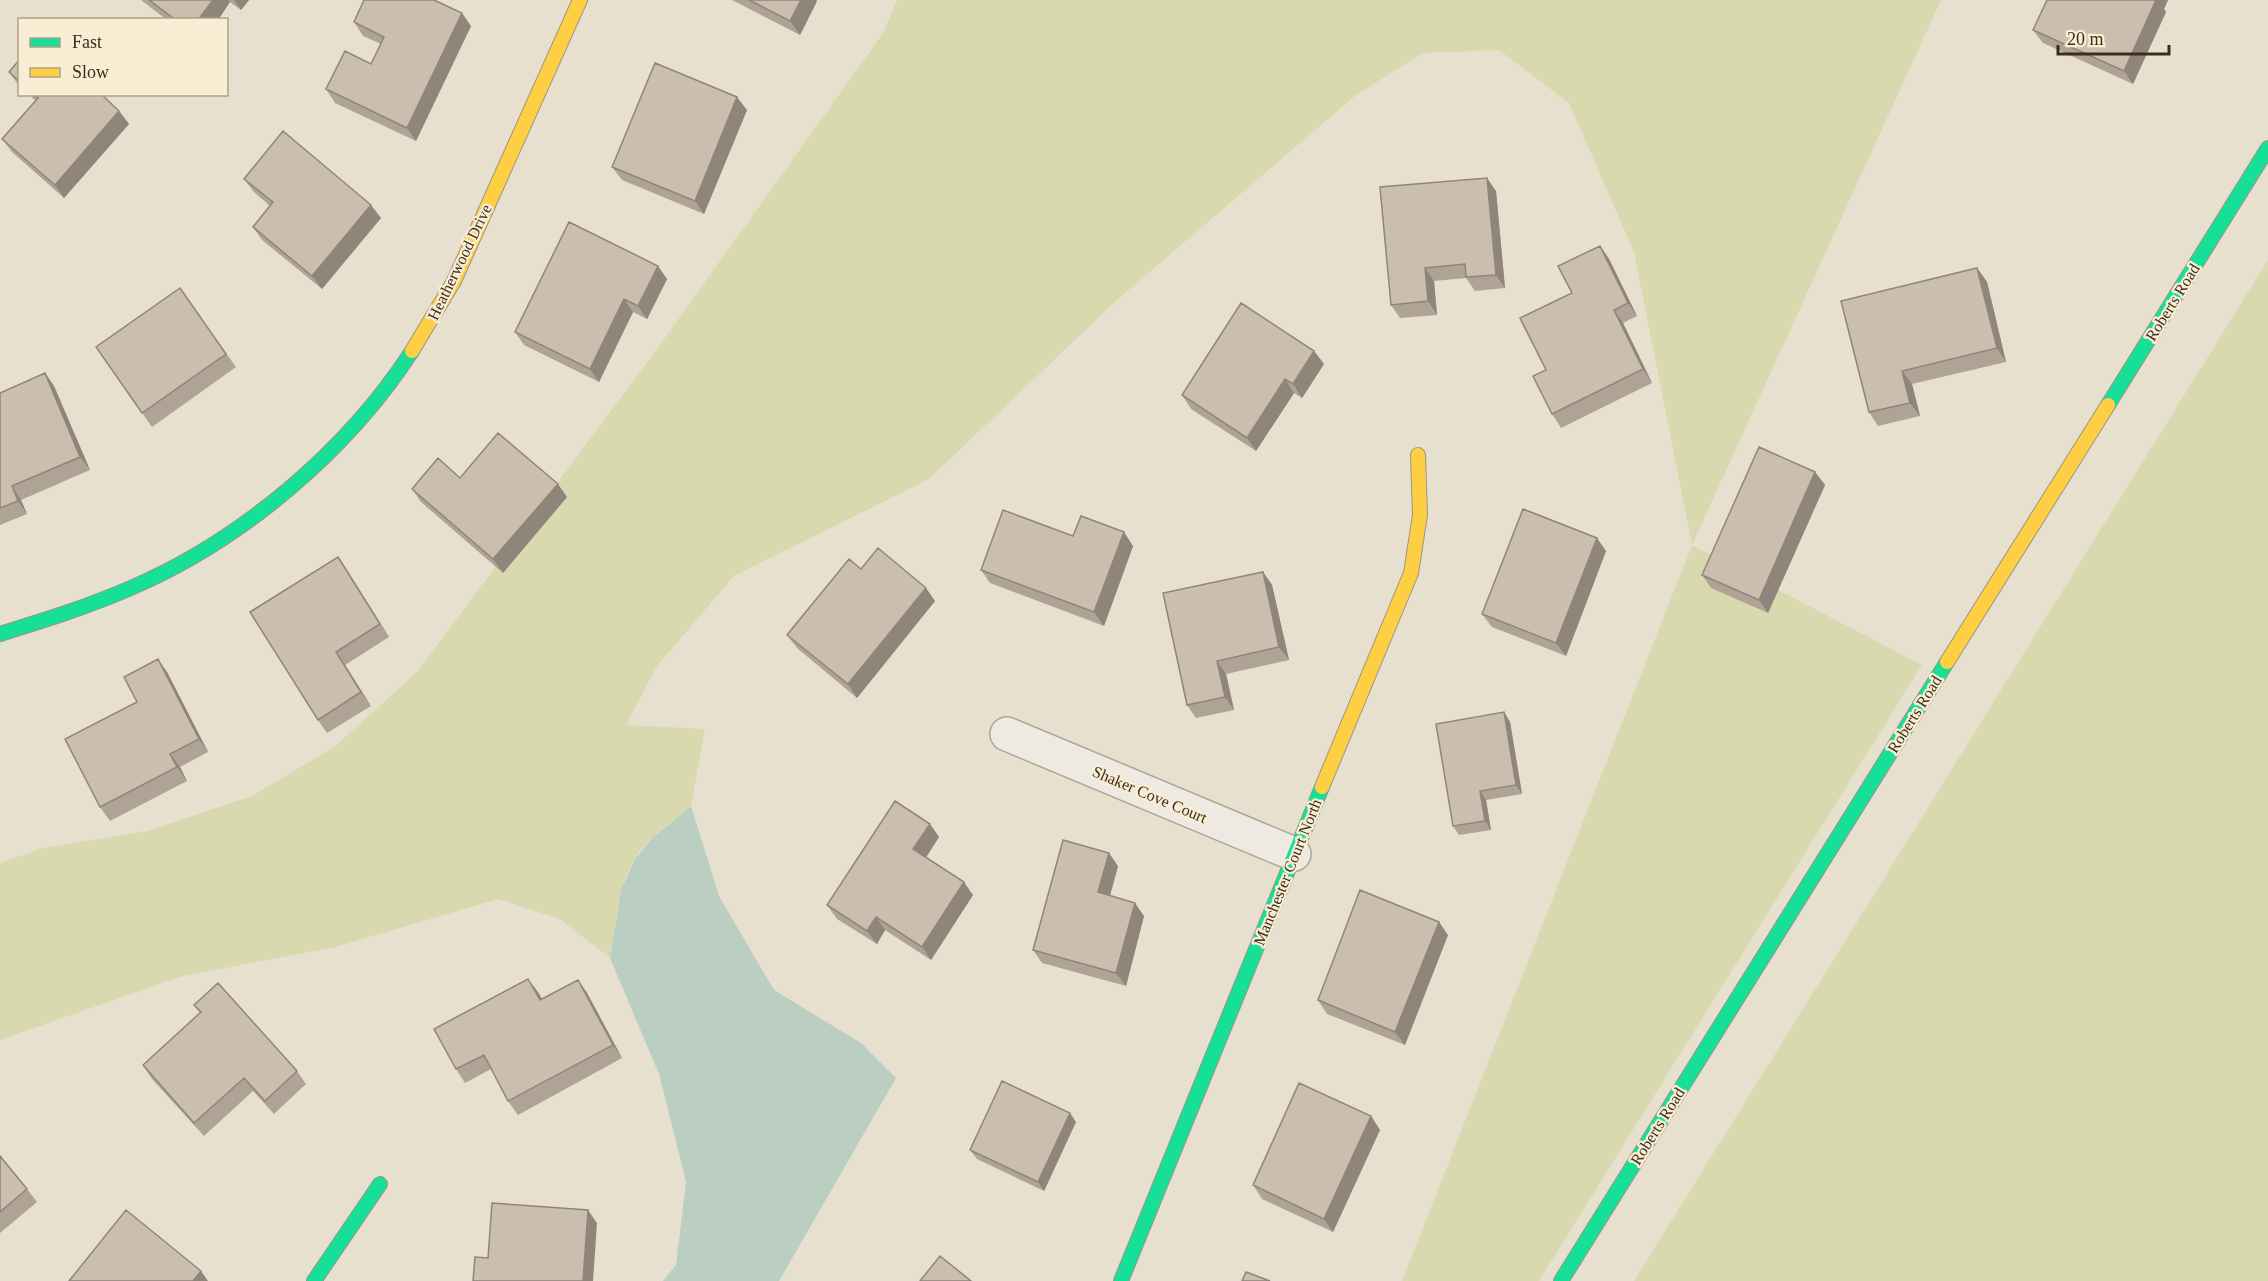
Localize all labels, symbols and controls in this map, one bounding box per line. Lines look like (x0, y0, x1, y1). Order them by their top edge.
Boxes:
legend (18, 18, 228, 96)
scale bar (2058, 18, 2169, 56)
text: 20 m (2067, 29, 2104, 49)
text: Fast (72, 32, 102, 52)
text: Slow (72, 62, 109, 82)
street label: Heatherwood Drive (424, 202, 495, 323)
street label: Roberts Road (2142, 261, 2203, 344)
street label: Roberts Road (1884, 673, 1945, 756)
street label: Shaker Cove Court (1090, 763, 1210, 826)
street label: Manchester Court North (1250, 796, 1325, 948)
street label: Roberts Road (1627, 1085, 1688, 1168)

